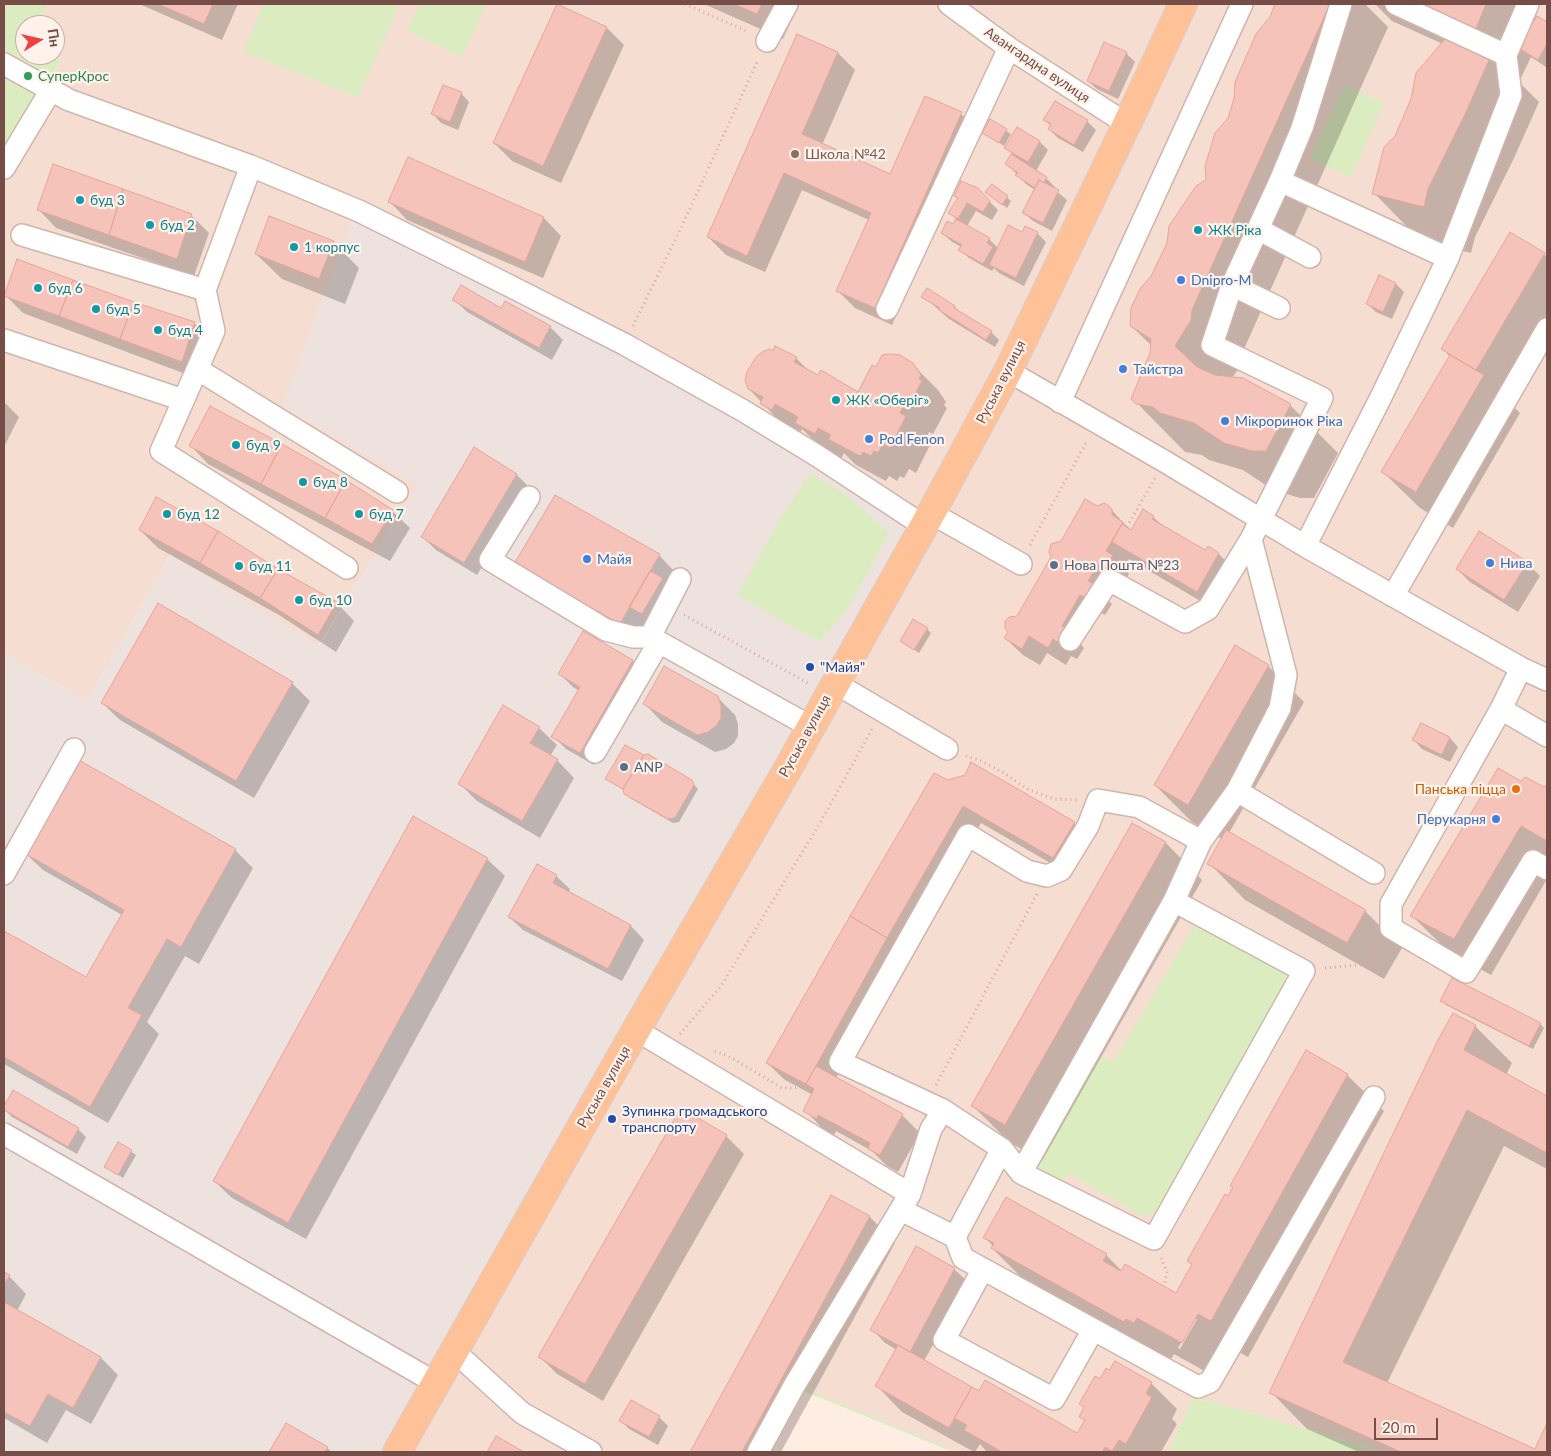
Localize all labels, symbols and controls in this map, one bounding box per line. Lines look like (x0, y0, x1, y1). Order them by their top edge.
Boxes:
north arrow (15, 15, 65, 65)
street label: Авангардна вулиця (981, 24, 1093, 106)
text: Пн (44, 27, 64, 48)
place label: СуперКрос (38, 68, 109, 84)
marker: СуперКрос (22, 70, 34, 82)
place label: Школа №42 (805, 146, 886, 162)
marker: Школа №42 (789, 148, 801, 160)
place label: буд 3 (90, 192, 125, 208)
marker: буд 3 (74, 194, 86, 206)
place label: буд 2 (160, 217, 195, 233)
marker: буд 2 (144, 219, 156, 231)
place label: ЖК Ріка (1208, 222, 1261, 238)
marker: ЖК Ріка (1192, 224, 1204, 236)
place label: 1 корпус (304, 239, 360, 255)
marker: 1 корпус (288, 241, 300, 253)
place label: Dnipro-M (1191, 272, 1251, 288)
marker: Dnipro-M (1175, 274, 1187, 286)
place label: буд 6 (48, 280, 83, 296)
marker: буд 6 (32, 282, 44, 294)
place label: буд 5 (106, 301, 141, 317)
marker: буд 5 (90, 303, 102, 315)
place label: буд 4 (168, 322, 203, 338)
marker: буд 4 (152, 324, 164, 336)
street label: Руська вулиця (973, 337, 1029, 427)
place label: Тайстра (1133, 361, 1183, 377)
marker: Тайстра (1117, 363, 1129, 375)
place label: ЖК «Оберіг» (846, 392, 929, 408)
marker: ЖК «Оберіг» (830, 394, 842, 406)
place label: Мікроринок Ріка (1235, 413, 1343, 429)
marker: Мікроринок Ріка (1219, 415, 1231, 427)
place label: Pod Fenon (879, 431, 945, 447)
marker: Pod Fenon (863, 433, 875, 445)
place label: буд 9 (246, 437, 281, 453)
marker: буд 9 (230, 439, 242, 451)
place label: буд 8 (313, 474, 348, 490)
marker: буд 8 (297, 476, 309, 488)
place label: буд 12 (177, 506, 220, 522)
place label: буд 7 (369, 506, 404, 522)
marker: буд 12 (161, 508, 173, 520)
marker: буд 7 (353, 508, 365, 520)
place label: Майя (597, 551, 632, 567)
marker: Майя (581, 553, 593, 565)
place label: Нива (1500, 555, 1533, 571)
place label: Нова Пошта №23 (1064, 557, 1179, 573)
marker: Нива (1484, 557, 1496, 569)
place label: буд 11 (249, 558, 292, 574)
marker: Нова Пошта №23 (1048, 559, 1060, 571)
marker: буд 11 (233, 560, 245, 572)
place label: буд 10 (309, 592, 352, 608)
marker: буд 10 (293, 594, 305, 606)
place label: "Майя" (820, 659, 865, 675)
marker: "Майя" (804, 661, 816, 673)
street label: Руська вулиця (775, 692, 835, 780)
place label: ANP (634, 759, 663, 775)
marker: ANP (618, 761, 630, 773)
place label: Панська пiцца (1415, 781, 1506, 797)
marker: Панська пiцца (1510, 783, 1522, 795)
place label: Перукарня (1417, 811, 1486, 827)
marker: Перукарня (1490, 813, 1502, 825)
street label: Руська вулиця (574, 1043, 634, 1131)
place label: Зупинка громадського транспорту (622, 1103, 767, 1136)
marker: Зупинка громадського транспорту (606, 1113, 618, 1125)
scale bar (1376, 1408, 1440, 1440)
text: 20 m (1382, 1418, 1416, 1436)

